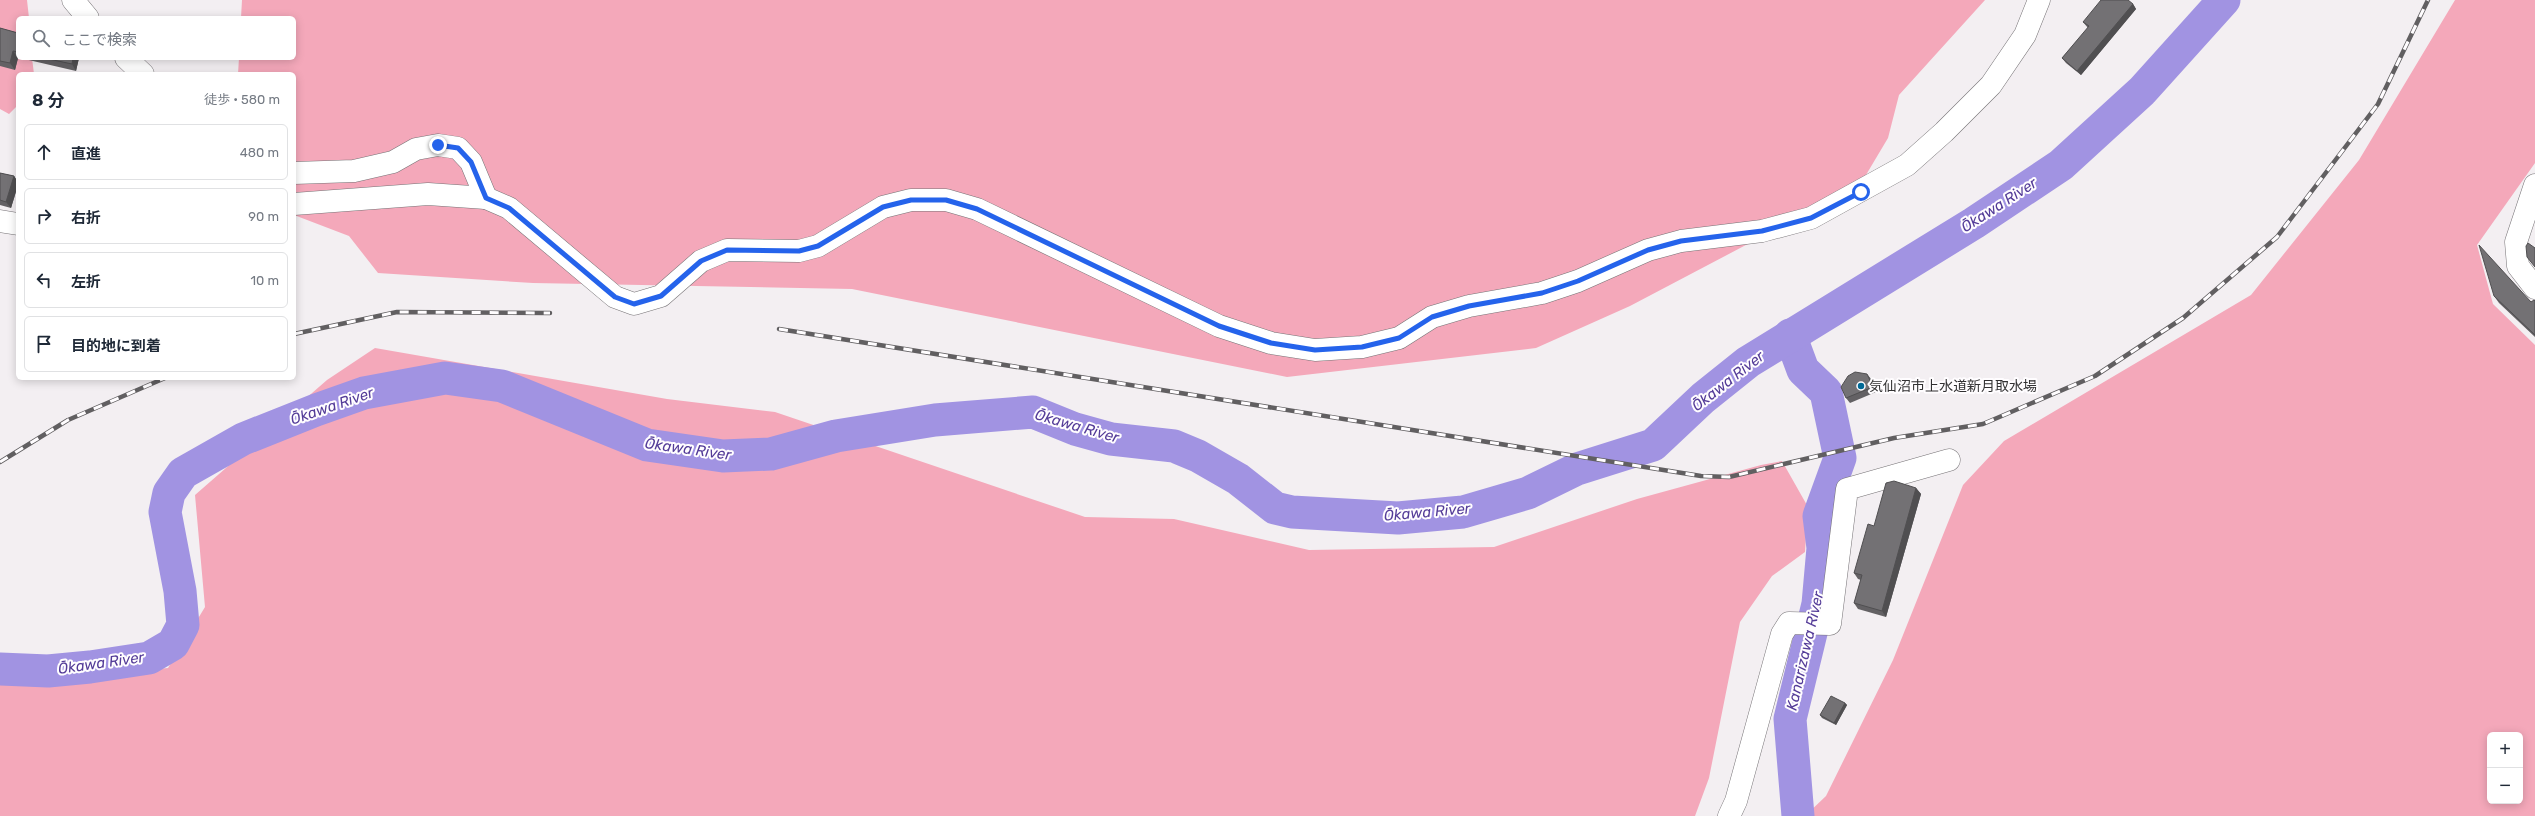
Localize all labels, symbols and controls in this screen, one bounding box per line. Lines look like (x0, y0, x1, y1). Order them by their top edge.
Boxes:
search box (16, 16, 296, 60)
icon: search (30, 27, 52, 49)
text: ここで検索 (62, 31, 137, 49)
text: 8 分 (32, 90, 64, 110)
text: 徒歩 · 580 m (204, 92, 280, 107)
route end (429, 136, 447, 154)
icon: ahead (33, 141, 55, 163)
text: 直進 (71, 145, 101, 163)
text: 480 m (240, 145, 279, 160)
water label: Ōkawa River (1958, 173, 2041, 236)
route start (1852, 183, 1870, 201)
icon: right (33, 205, 55, 227)
text: 右折 (71, 209, 101, 227)
text: 90 m (248, 209, 279, 224)
icon: left (33, 269, 55, 291)
text: 左折 (71, 273, 101, 291)
text: 10 m (250, 273, 279, 288)
icon: arrive (33, 333, 55, 355)
text: 目的地に到着 (71, 337, 161, 355)
water label: Ōkawa River (1688, 346, 1769, 415)
place label: 気仙沼市上水道新月取水場 (1869, 378, 2037, 395)
marker: 気仙沼市上水道新月取水場 (1856, 381, 1866, 391)
water label: Ōkawa River (288, 383, 377, 429)
water label: Ōkawa River (1033, 405, 1122, 447)
water label: Ōkawa River (644, 434, 734, 464)
water label: Ōkawa River (1383, 499, 1472, 525)
water label: Kanarizawa River (1783, 589, 1828, 712)
water label: Ōkawa River (57, 648, 147, 678)
map controls (2487, 732, 2523, 804)
button: + (2487, 732, 2523, 768)
button: − (2487, 768, 2523, 804)

